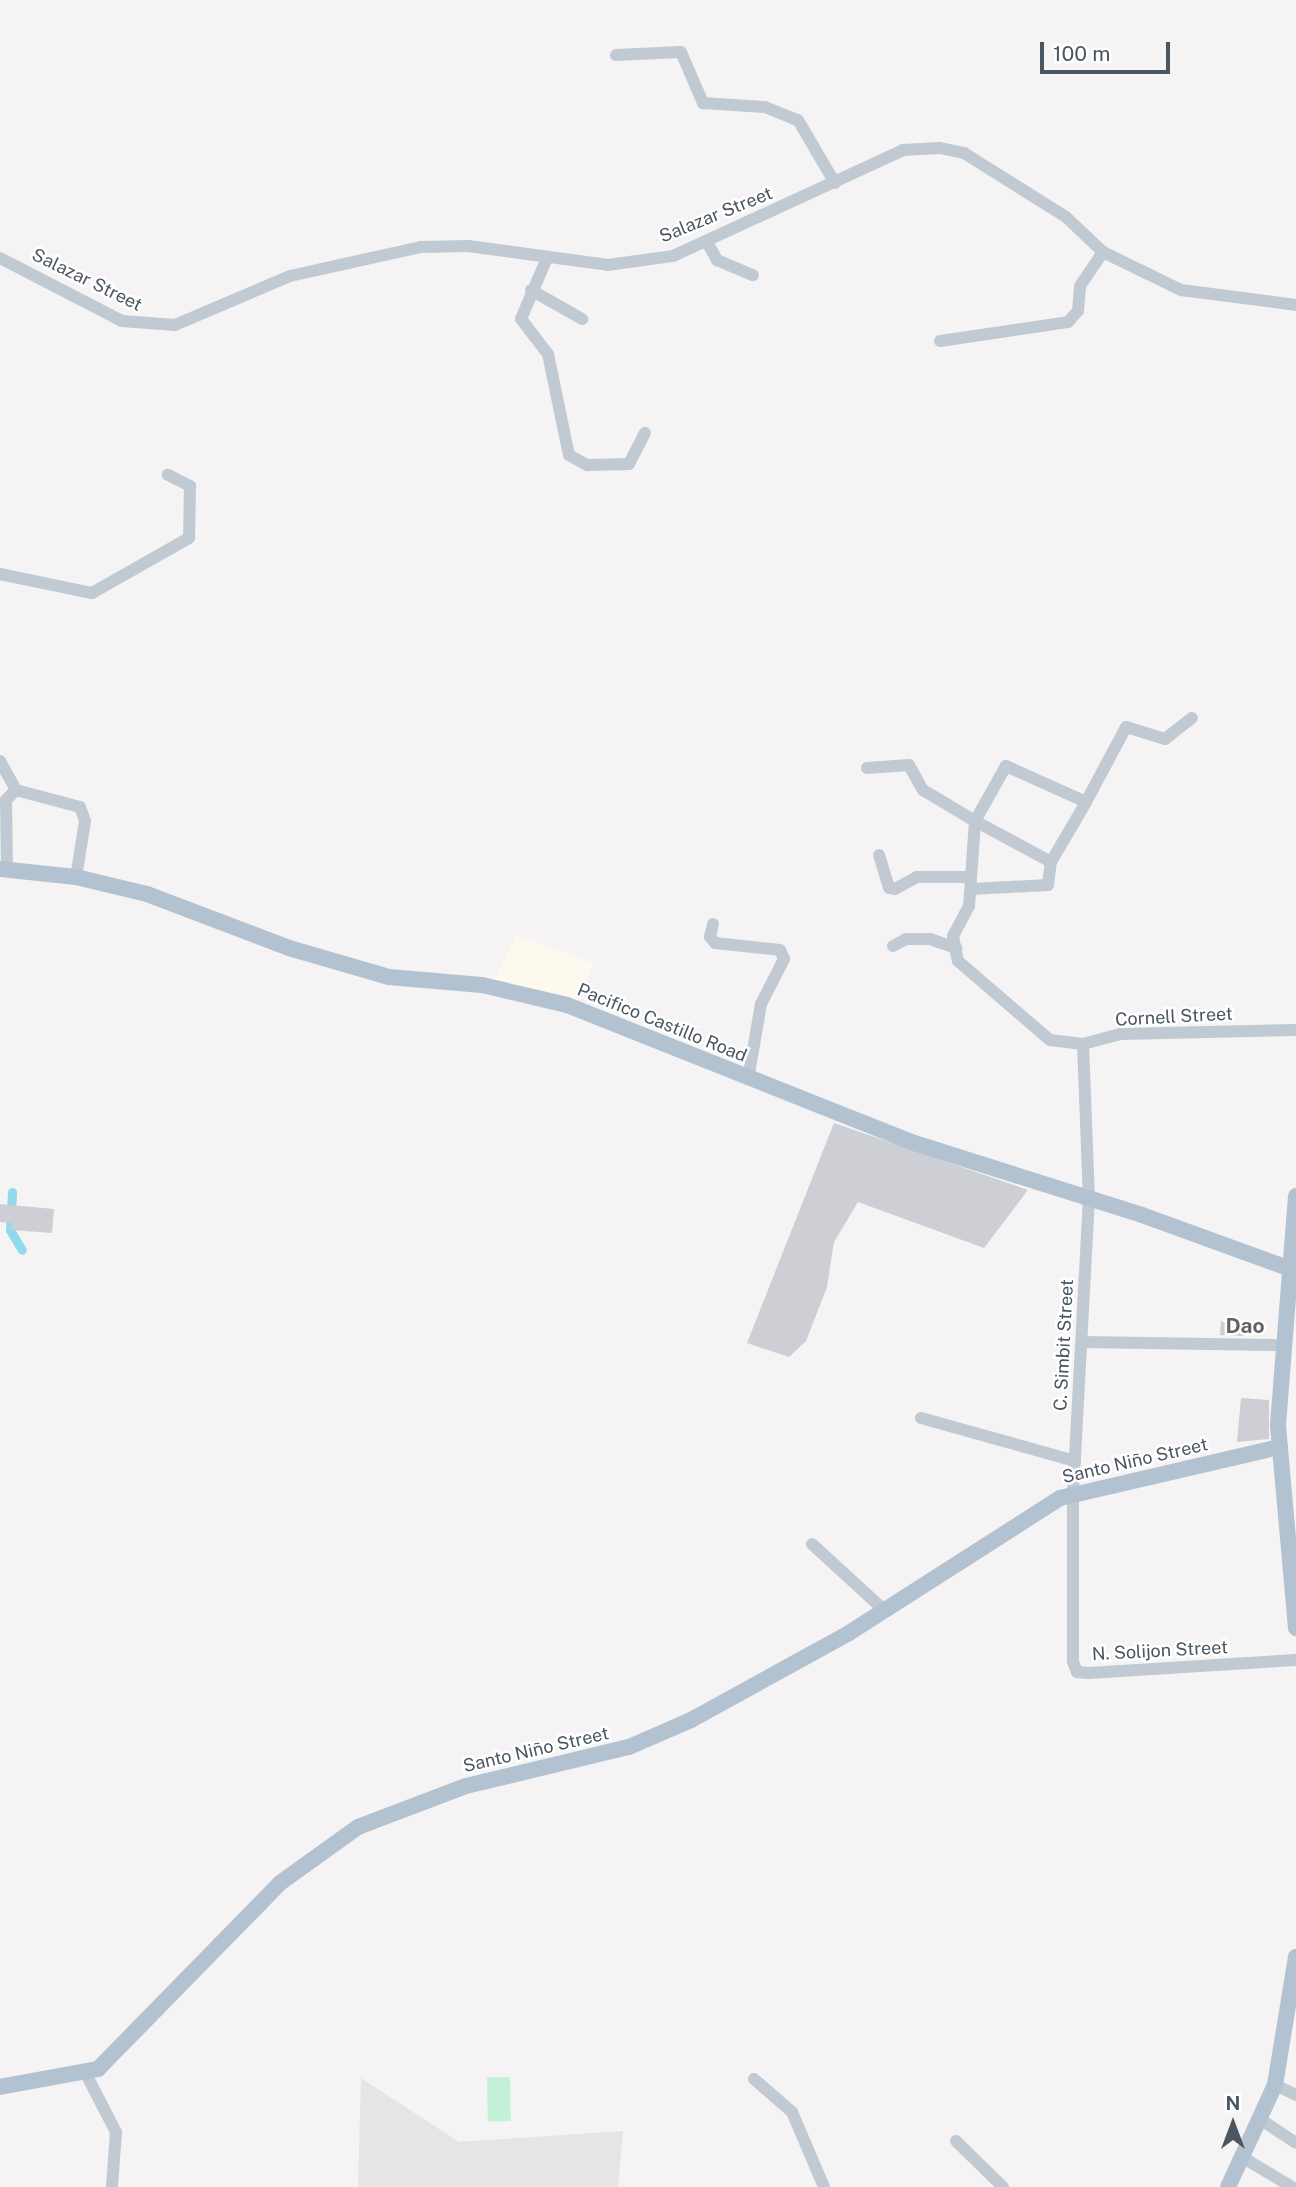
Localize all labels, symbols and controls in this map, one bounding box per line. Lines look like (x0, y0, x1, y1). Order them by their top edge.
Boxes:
scale bar (1044, 28, 1174, 72)
text: 100 m (1053, 41, 1110, 66)
street label: Salazar Street (656, 183, 776, 247)
street label: Salazar Street (28, 244, 146, 316)
street label: Pacifico Castillo Road (574, 979, 750, 1067)
street label: Cornell Street (1115, 1003, 1233, 1031)
street label: C. Simbit Street (1050, 1279, 1078, 1411)
district label: Dao (1225, 1313, 1265, 1339)
street label: Santo Niño Street (1060, 1434, 1210, 1488)
street label: N. Solijon Street (1091, 1637, 1229, 1665)
street label: Santo Niño Street (461, 1723, 611, 1777)
north arrow (1198, 2089, 1268, 2159)
text: N (1226, 2092, 1240, 2114)

